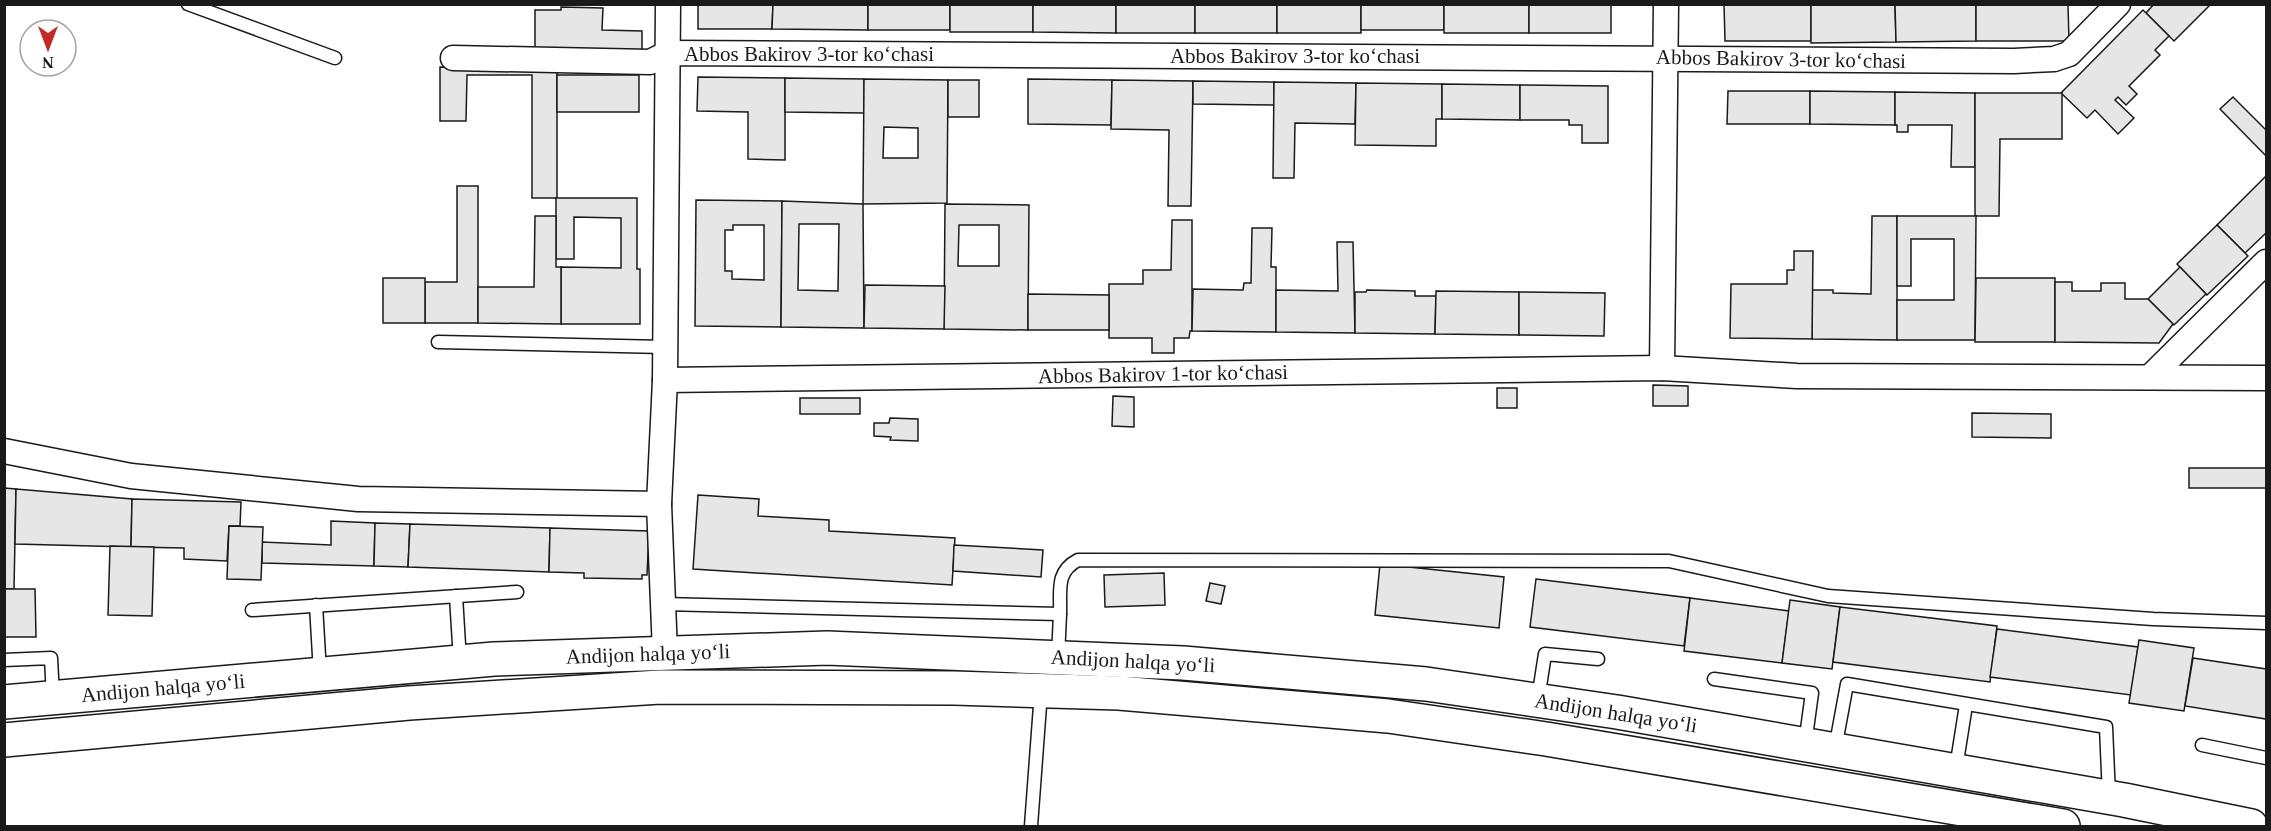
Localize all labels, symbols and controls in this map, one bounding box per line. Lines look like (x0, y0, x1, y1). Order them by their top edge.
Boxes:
north arrow (18, 18, 78, 78)
street label: Abbos Bakirov 3-tor koʻchasi (684, 42, 934, 66)
street label: Abbos Bakirov 3-tor koʻchasi (1170, 44, 1420, 68)
street label: Abbos Bakirov 3-tor koʻchasi (1656, 45, 1906, 73)
text: N (42, 54, 54, 71)
street label: Abbos Bakirov 1-tor koʻchasi (1038, 360, 1288, 388)
street label: Andijon halqa yo‘li (565, 639, 731, 669)
street label: Andijon halqa yo‘li (1050, 645, 1216, 677)
street label: Andijon halqa yo‘li (80, 669, 246, 707)
street label: Andijon halqa yo‘li (1533, 688, 1699, 738)

